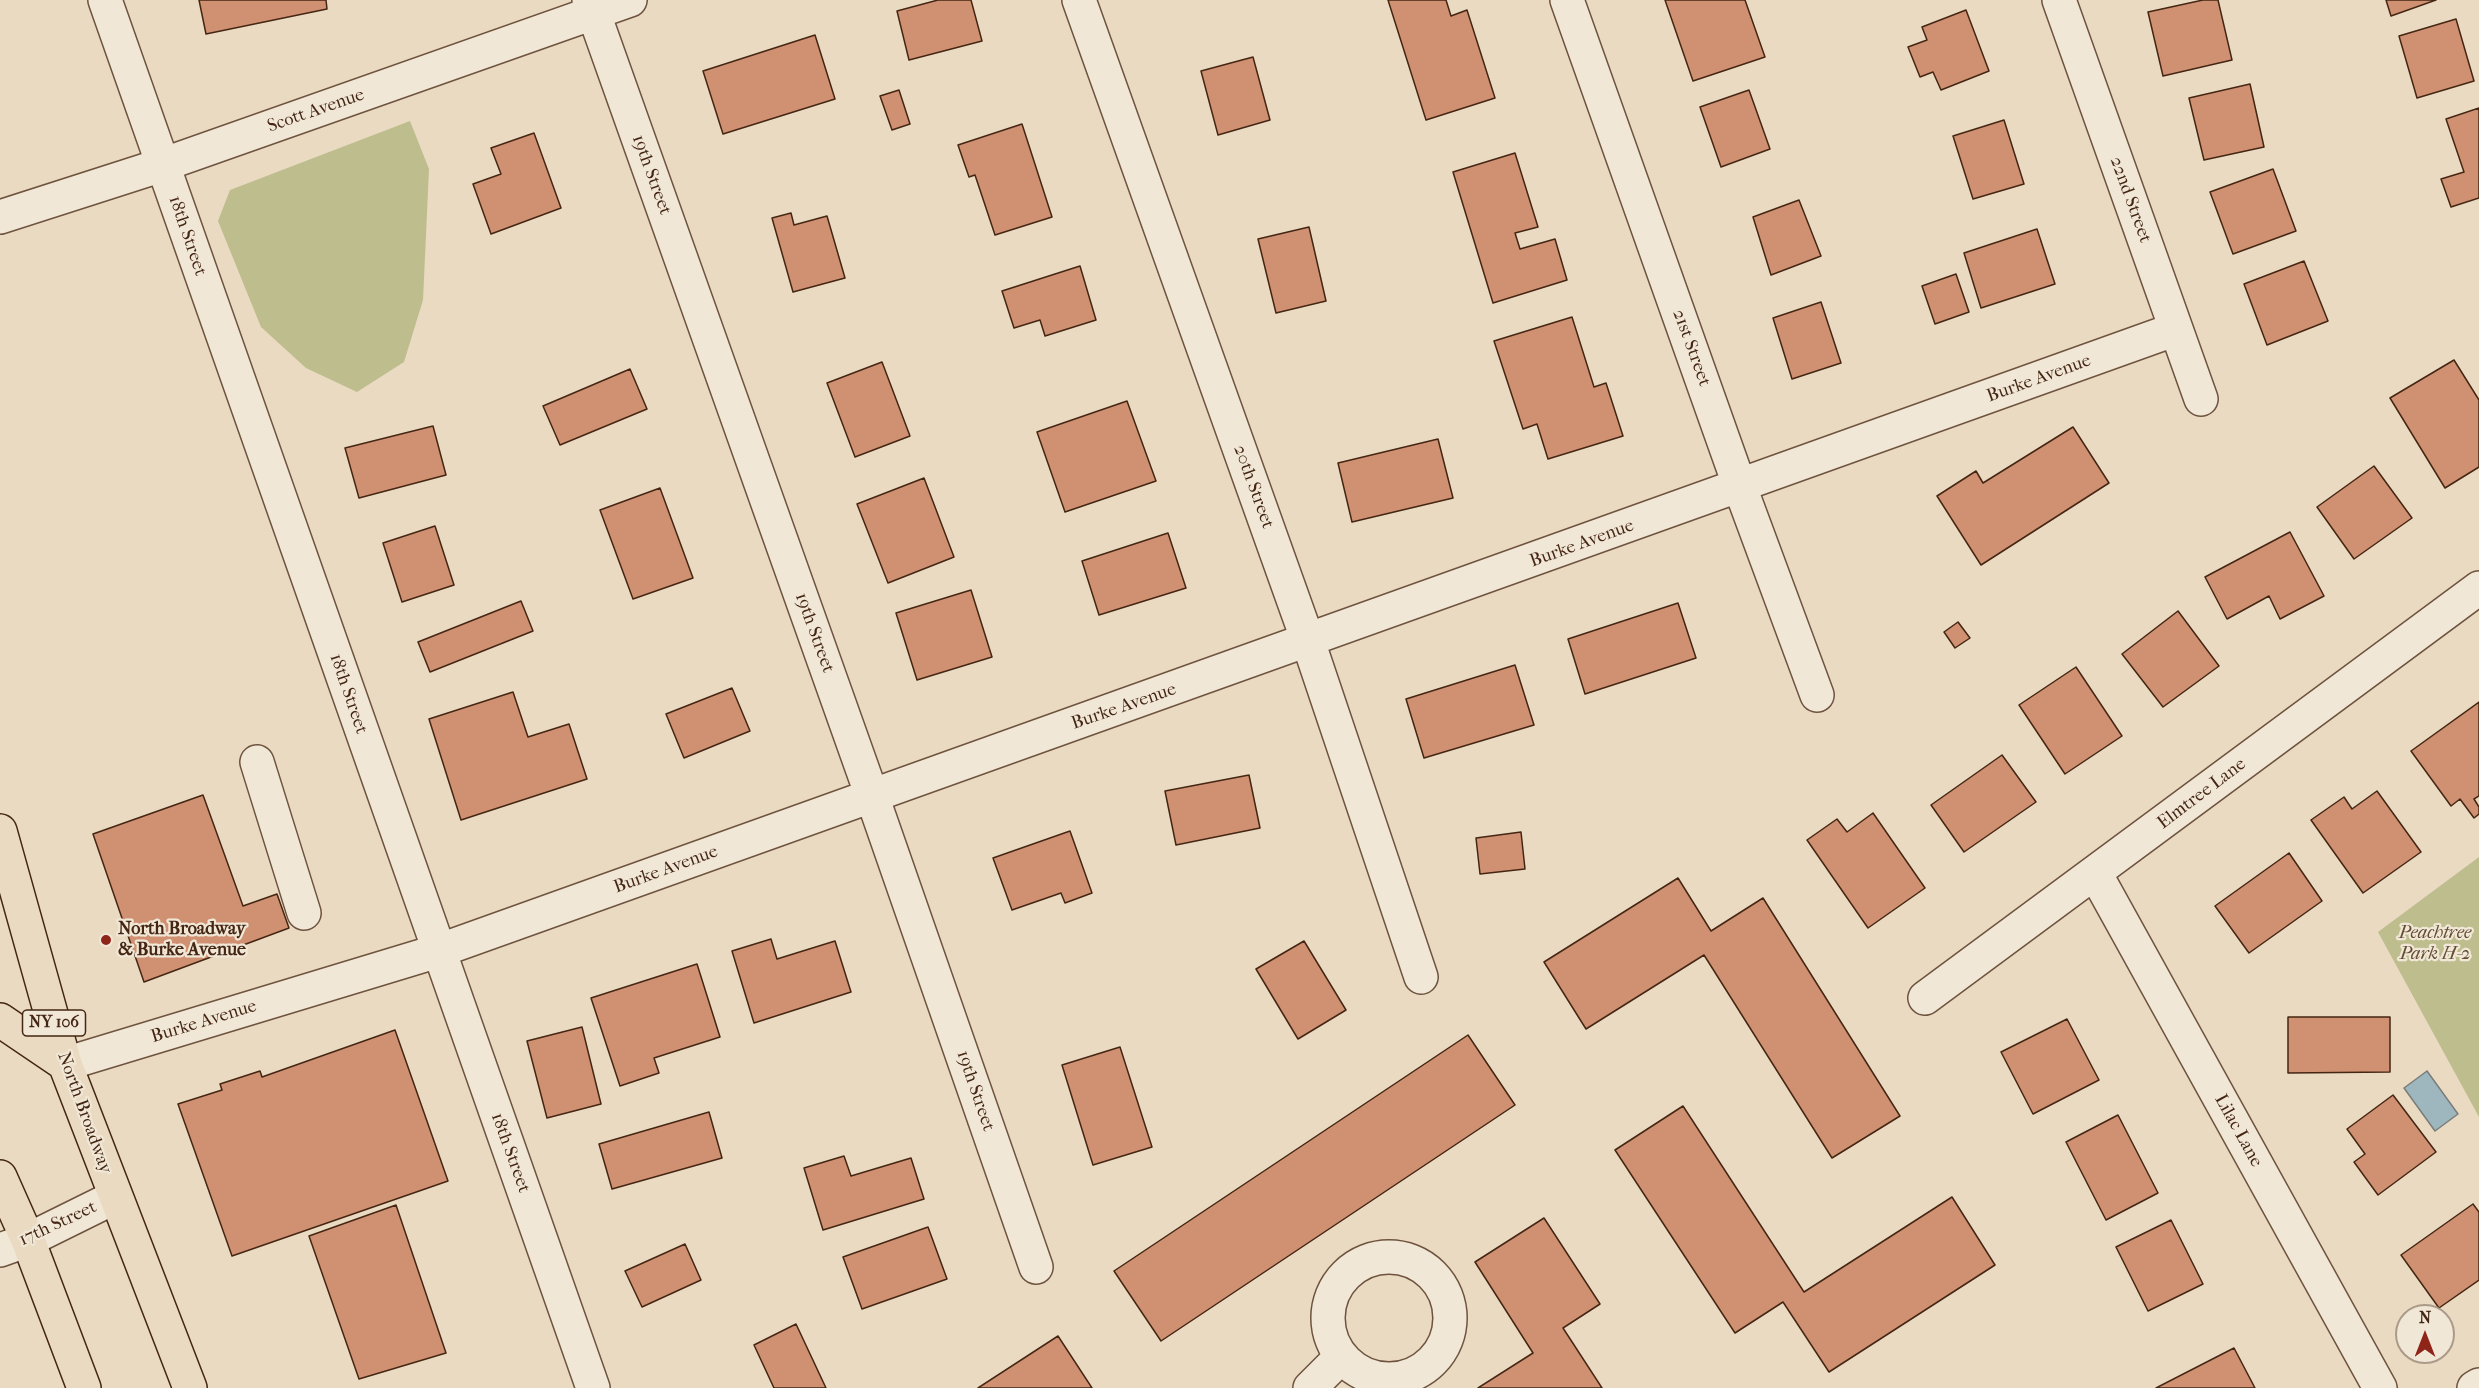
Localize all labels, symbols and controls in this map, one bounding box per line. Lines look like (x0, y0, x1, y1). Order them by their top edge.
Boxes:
street label: Scott Avenue (265, 84, 367, 138)
street label: 19th Street (627, 132, 675, 218)
street label: 22nd Street (2104, 154, 2156, 246)
street label: 18th Street (163, 193, 211, 279)
street label: 21st Street (1667, 307, 1715, 389)
street label: Burke Avenue (1984, 350, 2094, 408)
street label: 20th Street (1228, 442, 1278, 532)
street label: Burke Avenue (1527, 515, 1637, 573)
street label: 19th Street (790, 590, 838, 676)
street label: 18th Street (324, 651, 372, 737)
street label: Burke Avenue (1069, 679, 1179, 735)
street label: Elmtree Lane (2154, 754, 2250, 834)
street label: Burke Avenue (611, 841, 721, 899)
place label: North Broadway & Burke Avenue (118, 919, 246, 962)
park label: Peachtree Park H-2 (2399, 923, 2471, 966)
marker: North Broadway & Burke Avenue (99, 933, 113, 947)
street label: Burke Avenue (149, 996, 259, 1048)
road number: NY 106 (22, 1010, 86, 1036)
street label: 19th Street (951, 1048, 999, 1134)
street label: North Broadway (52, 1049, 116, 1177)
street label: Lilac Lane (2209, 1091, 2267, 1171)
street label: 18th Street (486, 1110, 534, 1196)
street label: 17th Street (16, 1197, 100, 1251)
north arrow (2395, 1304, 2455, 1364)
text: N (2419, 1308, 2431, 1327)

